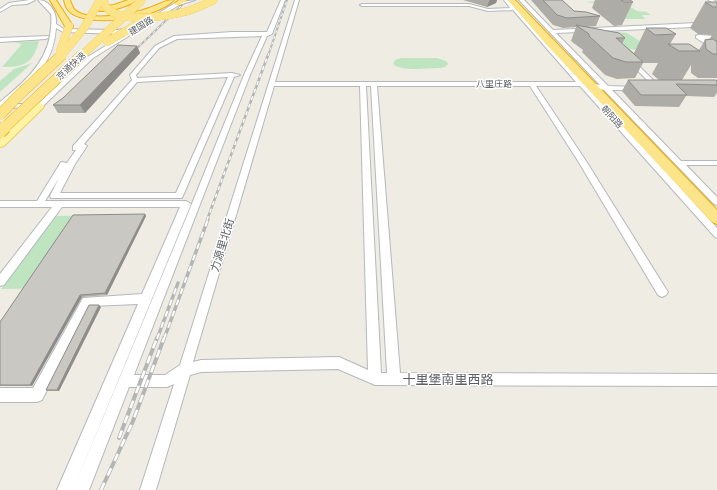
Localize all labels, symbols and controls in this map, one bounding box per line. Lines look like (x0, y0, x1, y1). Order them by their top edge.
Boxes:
street label: 建国路 (126, 14, 156, 38)
street label: 京通快速 (54, 49, 88, 83)
street label: 八里庄路 (476, 78, 512, 90)
street label: 朝阳路 (599, 103, 625, 131)
street label: 力源里北街 (207, 217, 237, 273)
street label: 十里堡南里西路 (402, 371, 494, 388)

